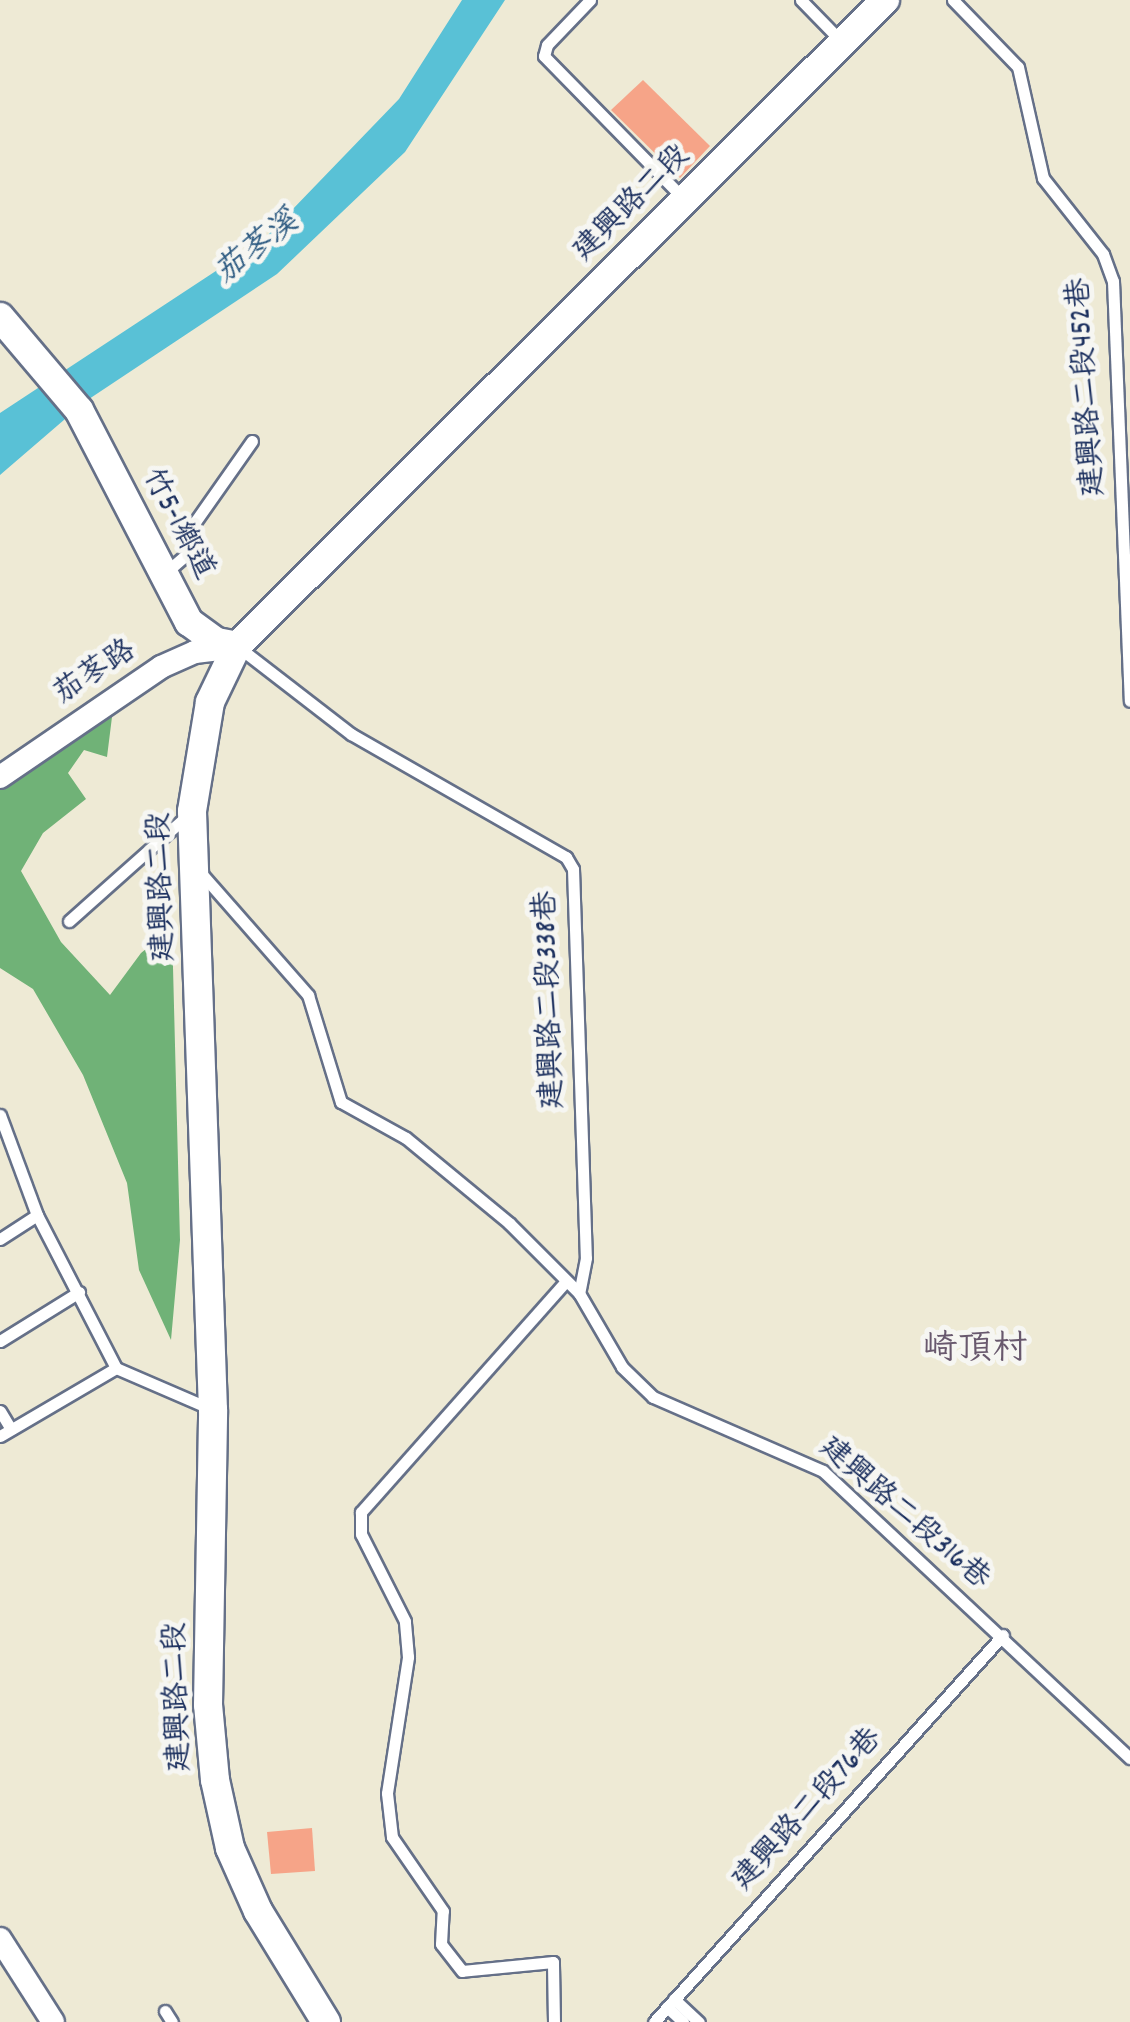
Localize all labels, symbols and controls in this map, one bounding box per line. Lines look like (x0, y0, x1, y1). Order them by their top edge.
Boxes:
street label: 建興路二段 (567, 139, 699, 271)
water label: 茄苳溪 (208, 204, 308, 294)
street label: 建興路二段452巷 (1063, 276, 1115, 498)
street label: 竹5-1鄉道 (132, 463, 220, 587)
street label: 茄苳路 (48, 634, 144, 714)
street label: 建興路二段 (143, 811, 185, 963)
street label: 建興路二段338巷 (530, 890, 574, 1110)
district label: 崎頂村 (923, 1330, 1027, 1372)
street label: 建興路二段316巷 (810, 1431, 996, 1599)
street label: 建興路二段 (159, 1621, 201, 1773)
street label: 建興路二段76巷 (727, 1722, 891, 1900)

